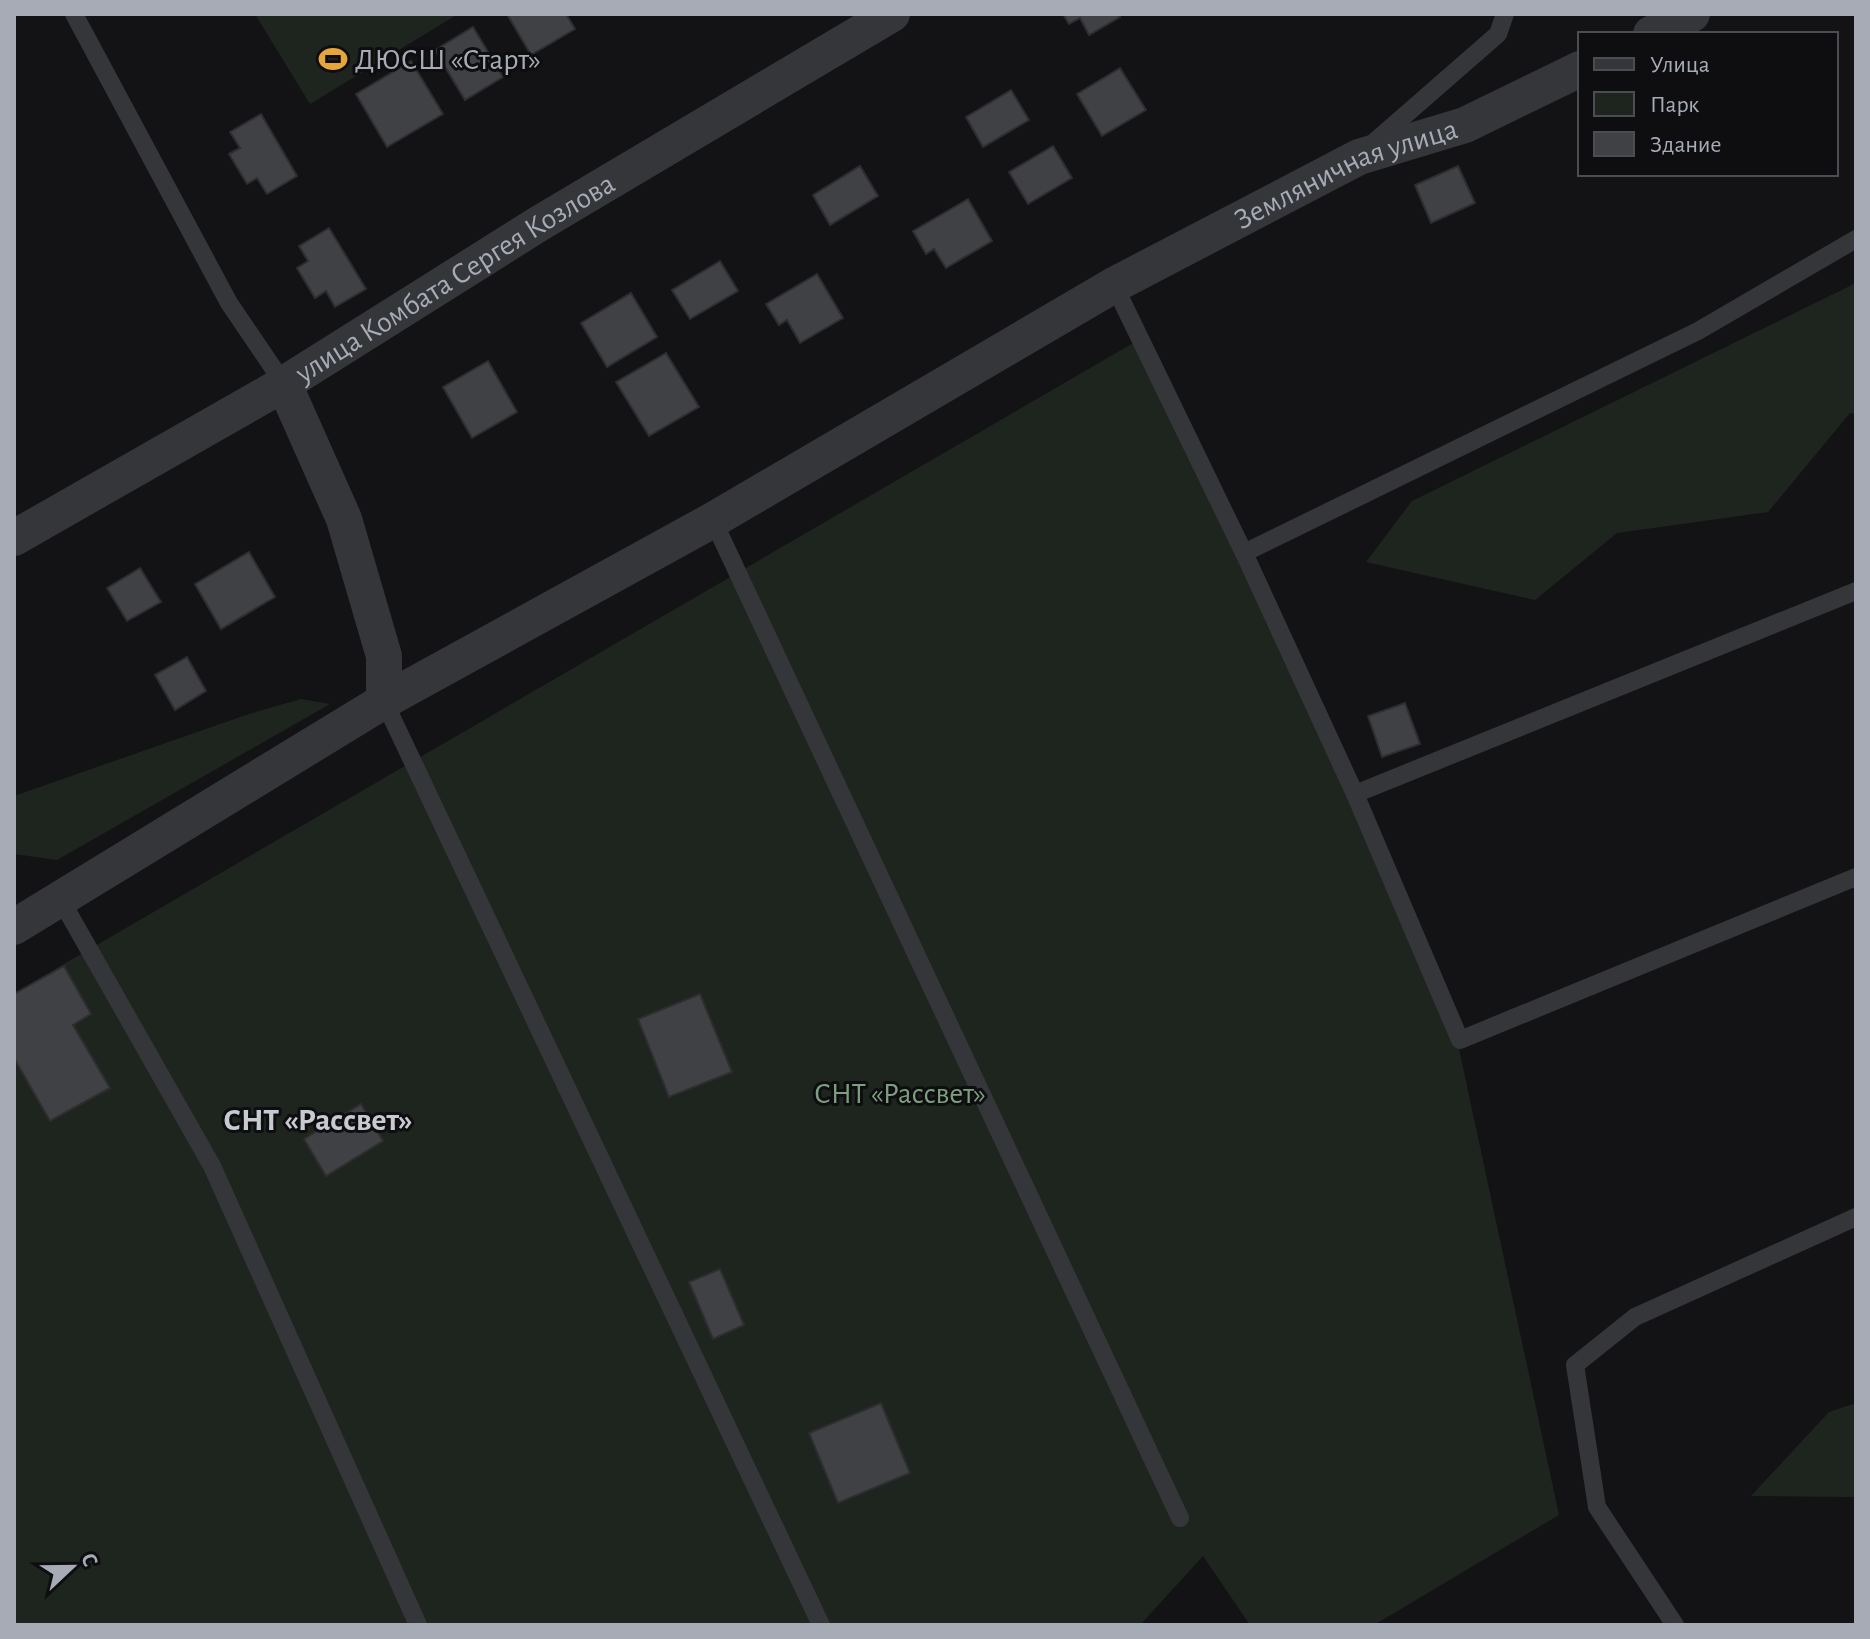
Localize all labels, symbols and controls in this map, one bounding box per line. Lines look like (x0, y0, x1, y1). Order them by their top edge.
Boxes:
legend (1578, 32, 1838, 176)
sports icon: ДЮСШ «Старт» (318, 44, 348, 74)
place label: ДЮСШ «Старт» (355, 45, 541, 75)
text: Улица (1650, 53, 1710, 77)
text: Парк (1650, 93, 1699, 117)
street label: Земляничная улица (1230, 114, 1461, 235)
text: Здание (1650, 133, 1721, 157)
street label: улица Комбата Сергея Козлова (290, 168, 620, 389)
park label: СНТ «Рассвет» (814, 1079, 986, 1109)
district label: СНТ «Рассвет» (223, 1104, 413, 1136)
north arrow (32, 1527, 112, 1607)
text: С (77, 1550, 102, 1570)

